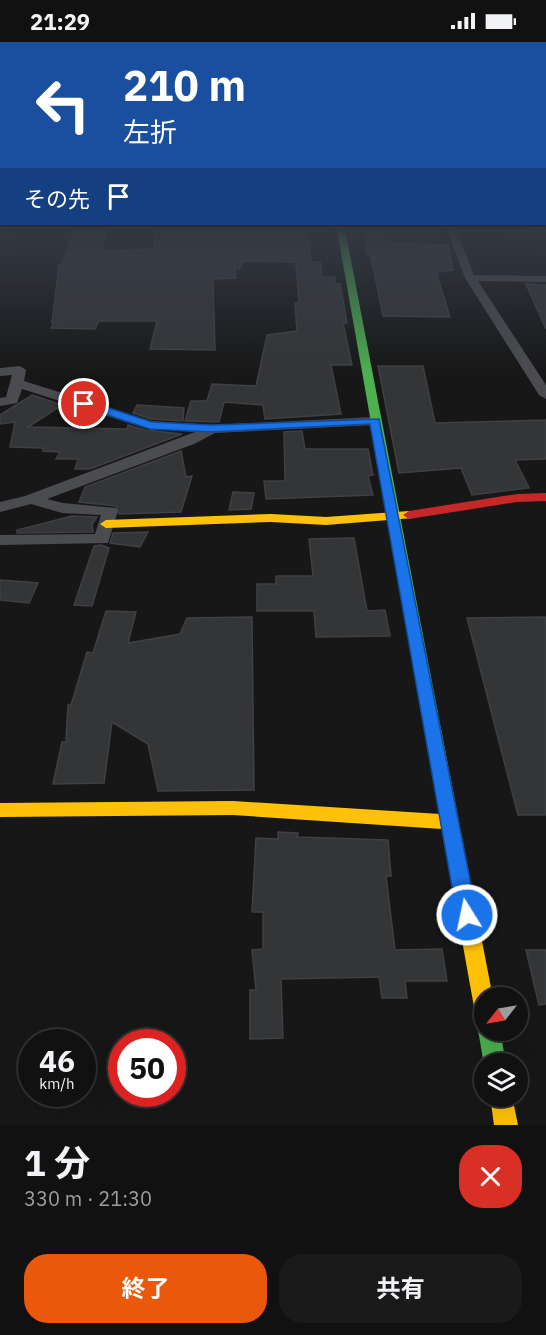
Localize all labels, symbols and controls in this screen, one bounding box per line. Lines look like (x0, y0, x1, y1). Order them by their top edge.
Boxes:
text: 21:29 (30, 7, 90, 36)
text: 210 m (123, 58, 246, 113)
icon: left (24, 66, 102, 144)
text: 左折 (123, 114, 177, 149)
icon: arrive (102, 180, 135, 213)
text: その先 (24, 184, 90, 213)
pin (58, 378, 109, 429)
icon: arrive (67, 387, 100, 420)
position arrow (435, 883, 499, 947)
north arrow (474, 987, 528, 1041)
map controls (474, 987, 528, 1107)
speed limit sign: 50 (108, 1029, 186, 1107)
text: 46 (39, 1041, 75, 1080)
button: layers (474, 1053, 528, 1107)
text: km/h (39, 1074, 75, 1093)
text: 1 分 (24, 1139, 90, 1186)
button: close (459, 1145, 522, 1208)
text: 330 m · 21:30 (24, 1185, 152, 1212)
button: 終了 (24, 1254, 267, 1323)
button: 共有 (279, 1254, 522, 1323)

